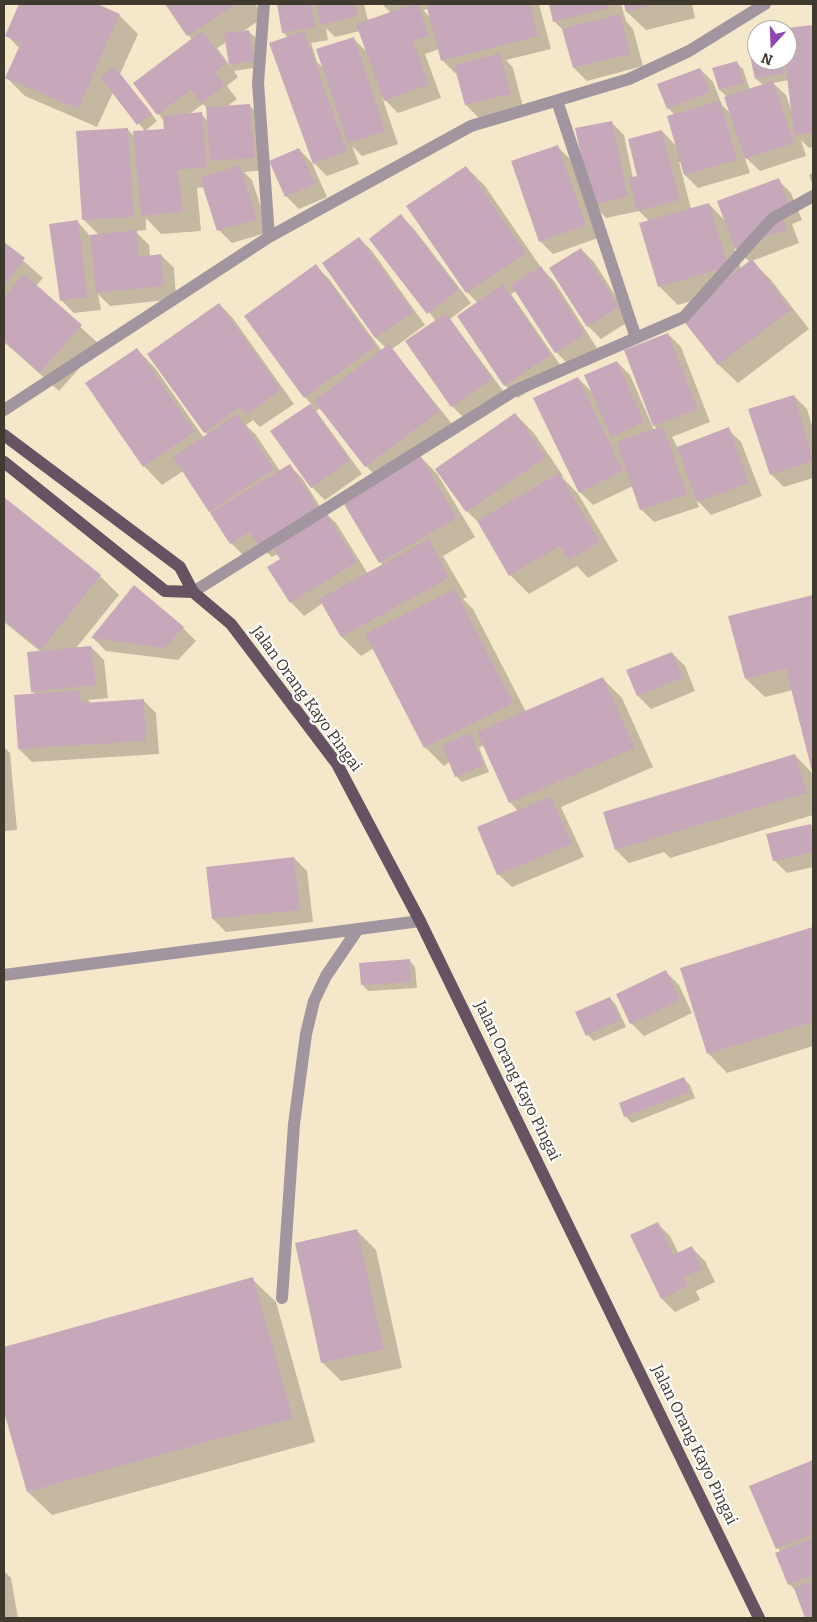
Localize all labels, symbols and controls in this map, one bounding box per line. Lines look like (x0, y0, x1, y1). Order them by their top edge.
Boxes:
north arrow (747, 20, 797, 70)
text: N (759, 49, 775, 68)
street label: Jalan Orang Kayo Pingai (247, 622, 365, 776)
street label: Jalan Orang Kayo Pingai (470, 998, 564, 1164)
street label: Jalan Orang Kayo Pingai (647, 1362, 741, 1528)

